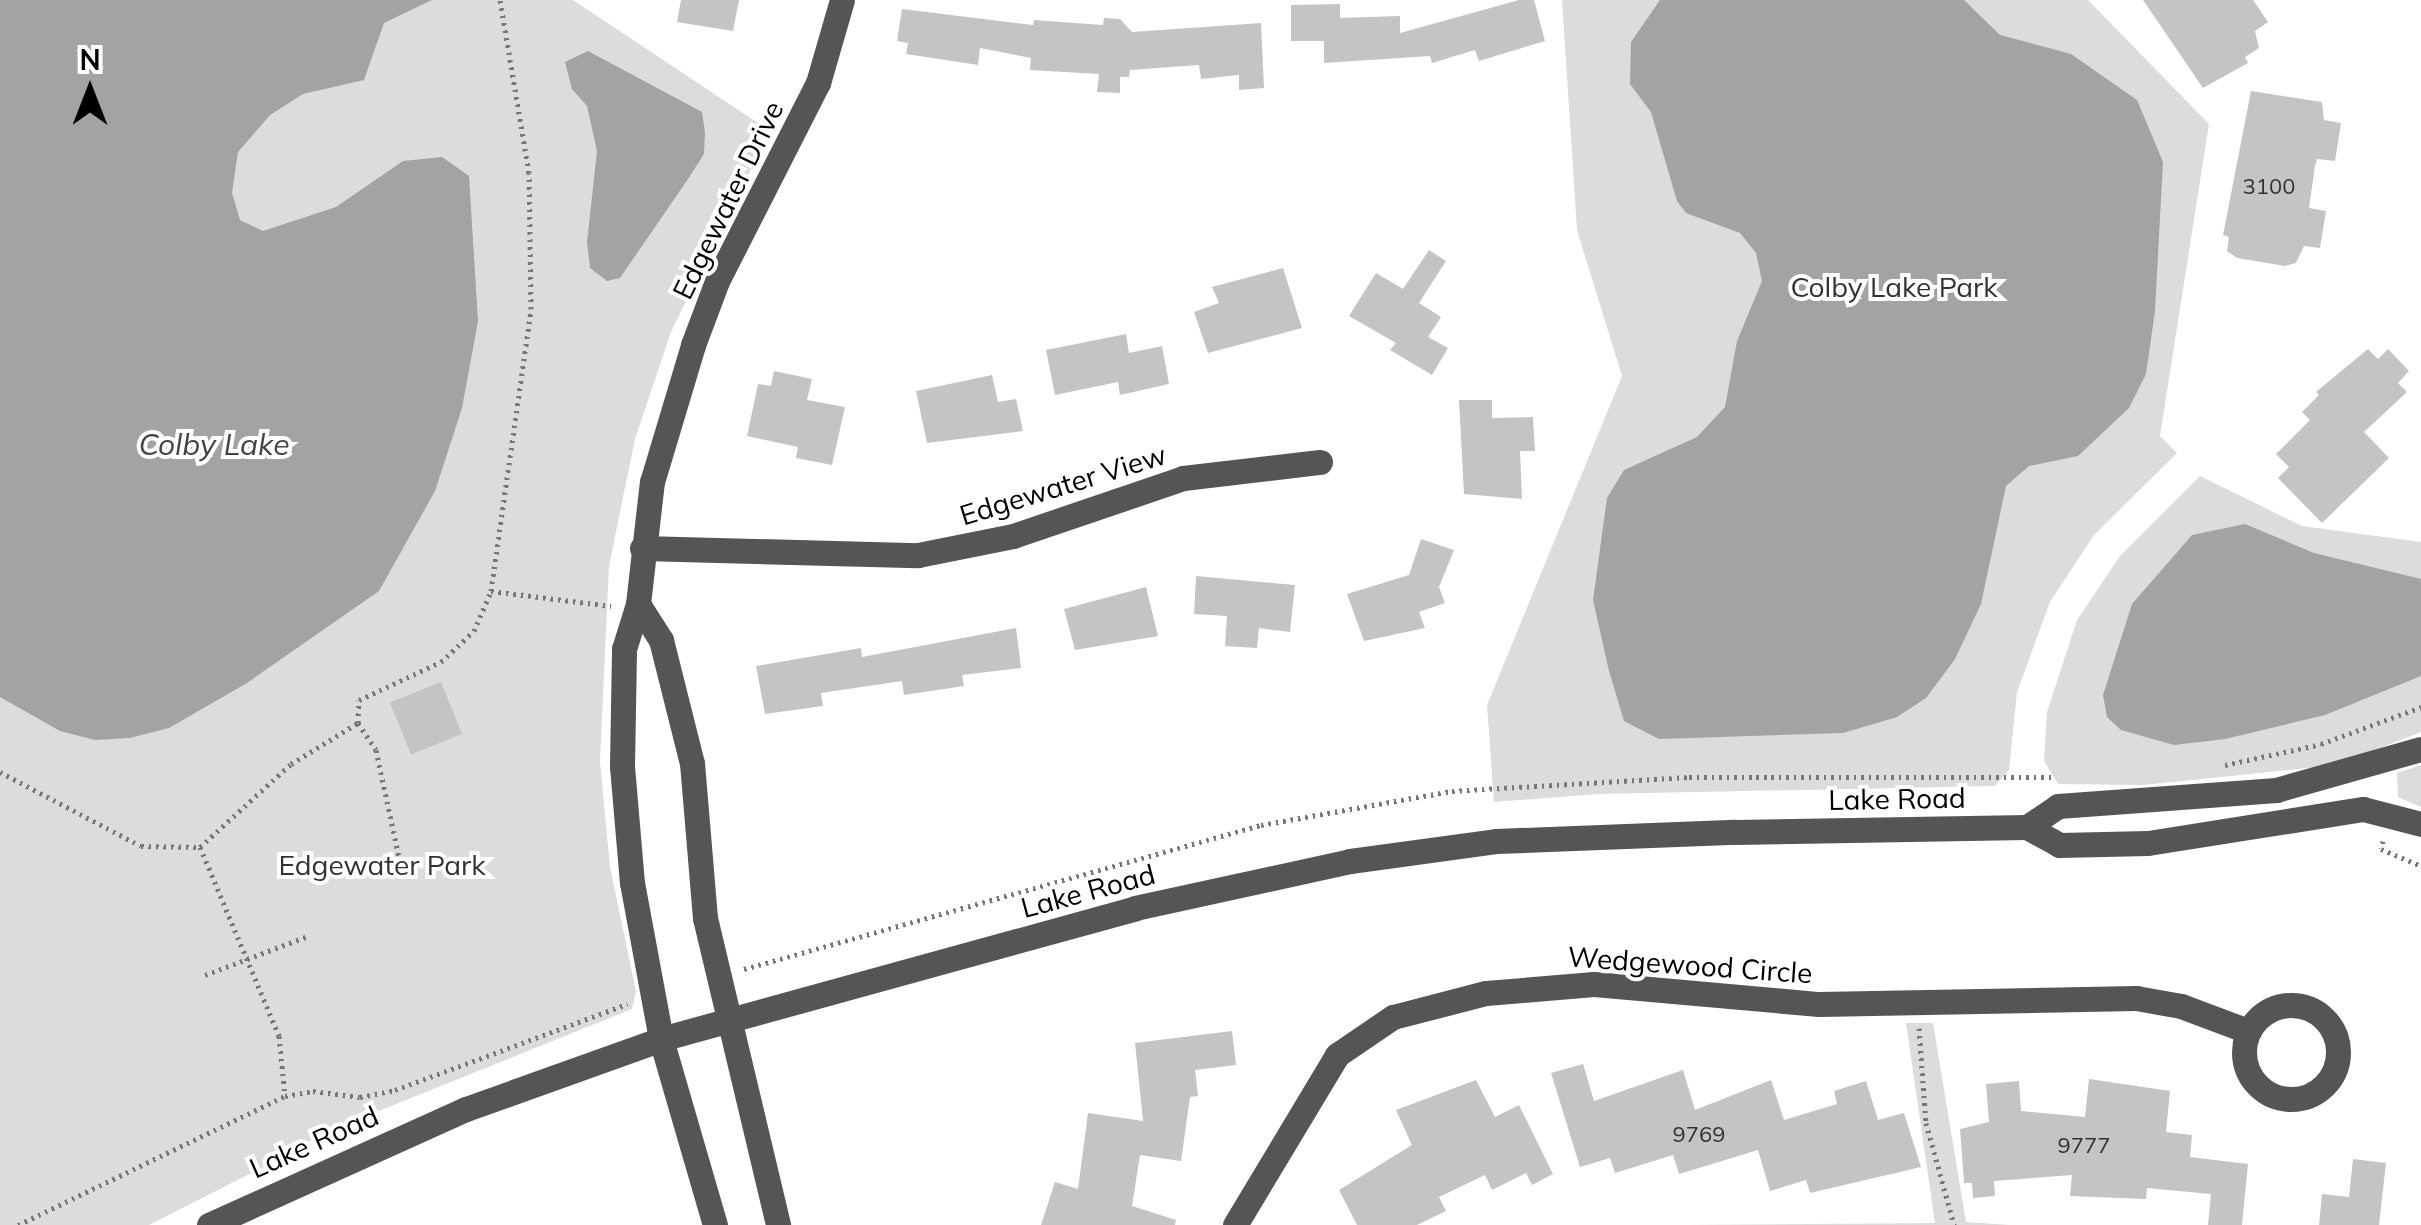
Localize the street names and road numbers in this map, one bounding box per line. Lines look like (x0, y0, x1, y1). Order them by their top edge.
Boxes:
street label: Edgewater Drive (666, 96, 790, 304)
street label: Edgewater View (956, 438, 1170, 532)
street label: Lake Road (1828, 781, 1966, 817)
street label: Lake Road (1017, 857, 1159, 925)
street label: Wedgewood Circle (1567, 940, 1813, 990)
street label: Lake Road (244, 1099, 384, 1185)

